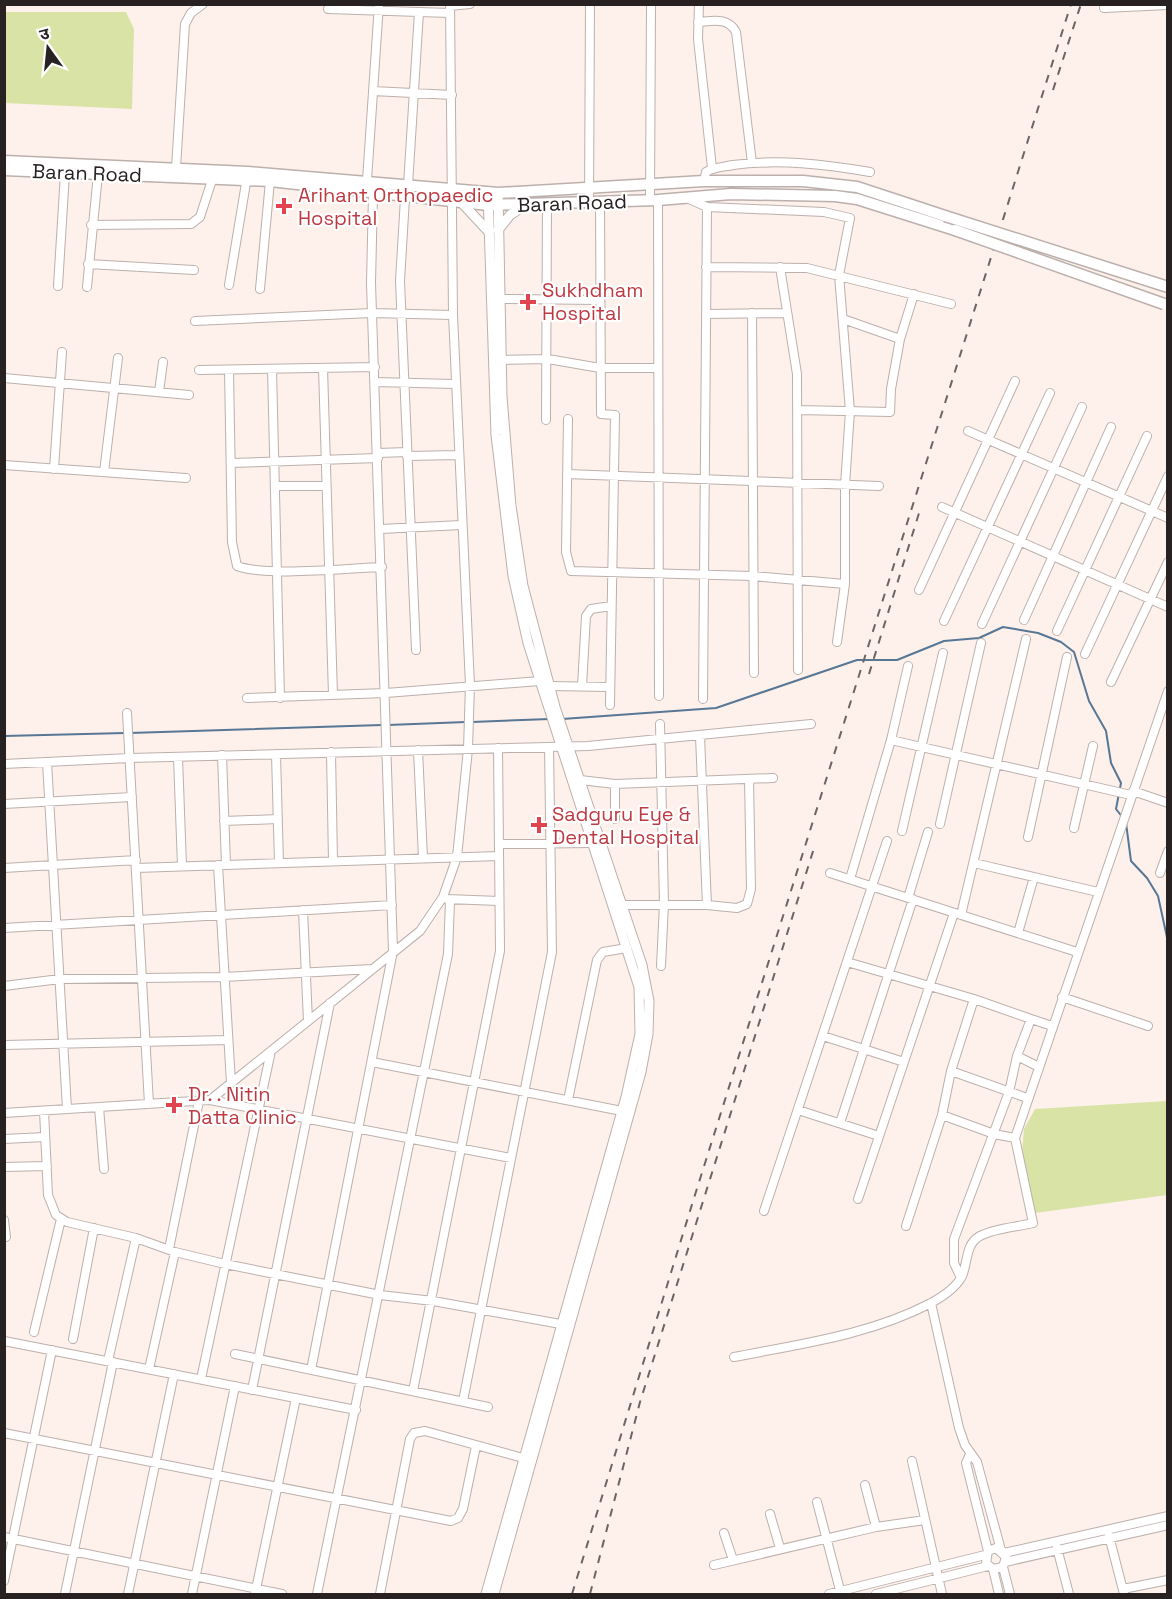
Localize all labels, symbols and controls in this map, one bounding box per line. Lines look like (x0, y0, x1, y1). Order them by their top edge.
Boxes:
north arrow (18, 18, 78, 78)
text: उ (37, 22, 52, 45)
street label: Baran Road (32, 158, 142, 188)
place label: Arihant Orthopaedic Hospital (298, 182, 494, 231)
street label: Baran Road (517, 188, 627, 218)
marker: Arihant Orthopaedic Hospital (275, 197, 293, 215)
place label: Sukhdham Hospital (542, 277, 643, 326)
marker: Sukhdham Hospital (519, 293, 537, 311)
place label: Sadguru Eye & Dental Hospital (552, 801, 699, 850)
marker: Sadguru Eye & Dental Hospital (530, 816, 548, 834)
place label: Dr. . Nitin Datta Clinic (188, 1081, 297, 1130)
marker: Dr. . Nitin Datta Clinic (165, 1096, 183, 1114)

